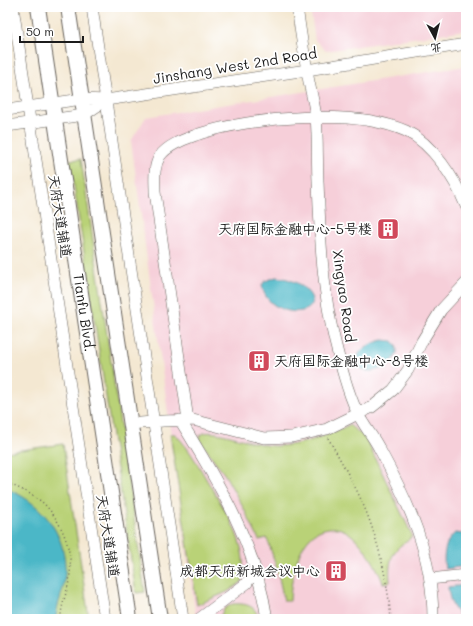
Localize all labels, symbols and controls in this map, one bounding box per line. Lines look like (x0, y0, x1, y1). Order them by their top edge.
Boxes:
scale bar (20, 18, 83, 44)
north arrow (415, 18, 455, 58)
text: 50 m (26, 23, 54, 39)
text: 北 (430, 40, 443, 57)
street label: Jinshang West 2nd Road (152, 43, 318, 88)
street label: 天府大道辅道 (45, 173, 76, 259)
building icon: 天府国际金融中心-5号楼 (375, 216, 401, 242)
place label: 天府国际金融中心-5号楼 (218, 219, 372, 238)
street label: Xingyao Road (329, 248, 360, 343)
street label: Tianfu Blvd. (69, 272, 100, 353)
building icon: 天府国际金融中心-8号楼 (246, 348, 272, 374)
place label: 天府国际金融中心-8号楼 (274, 351, 428, 370)
street label: 天府大道辅道 (93, 493, 124, 579)
building icon: 成都天府新城会议中心 (323, 558, 349, 584)
place label: 成都天府新城会议中心 (180, 561, 320, 580)

